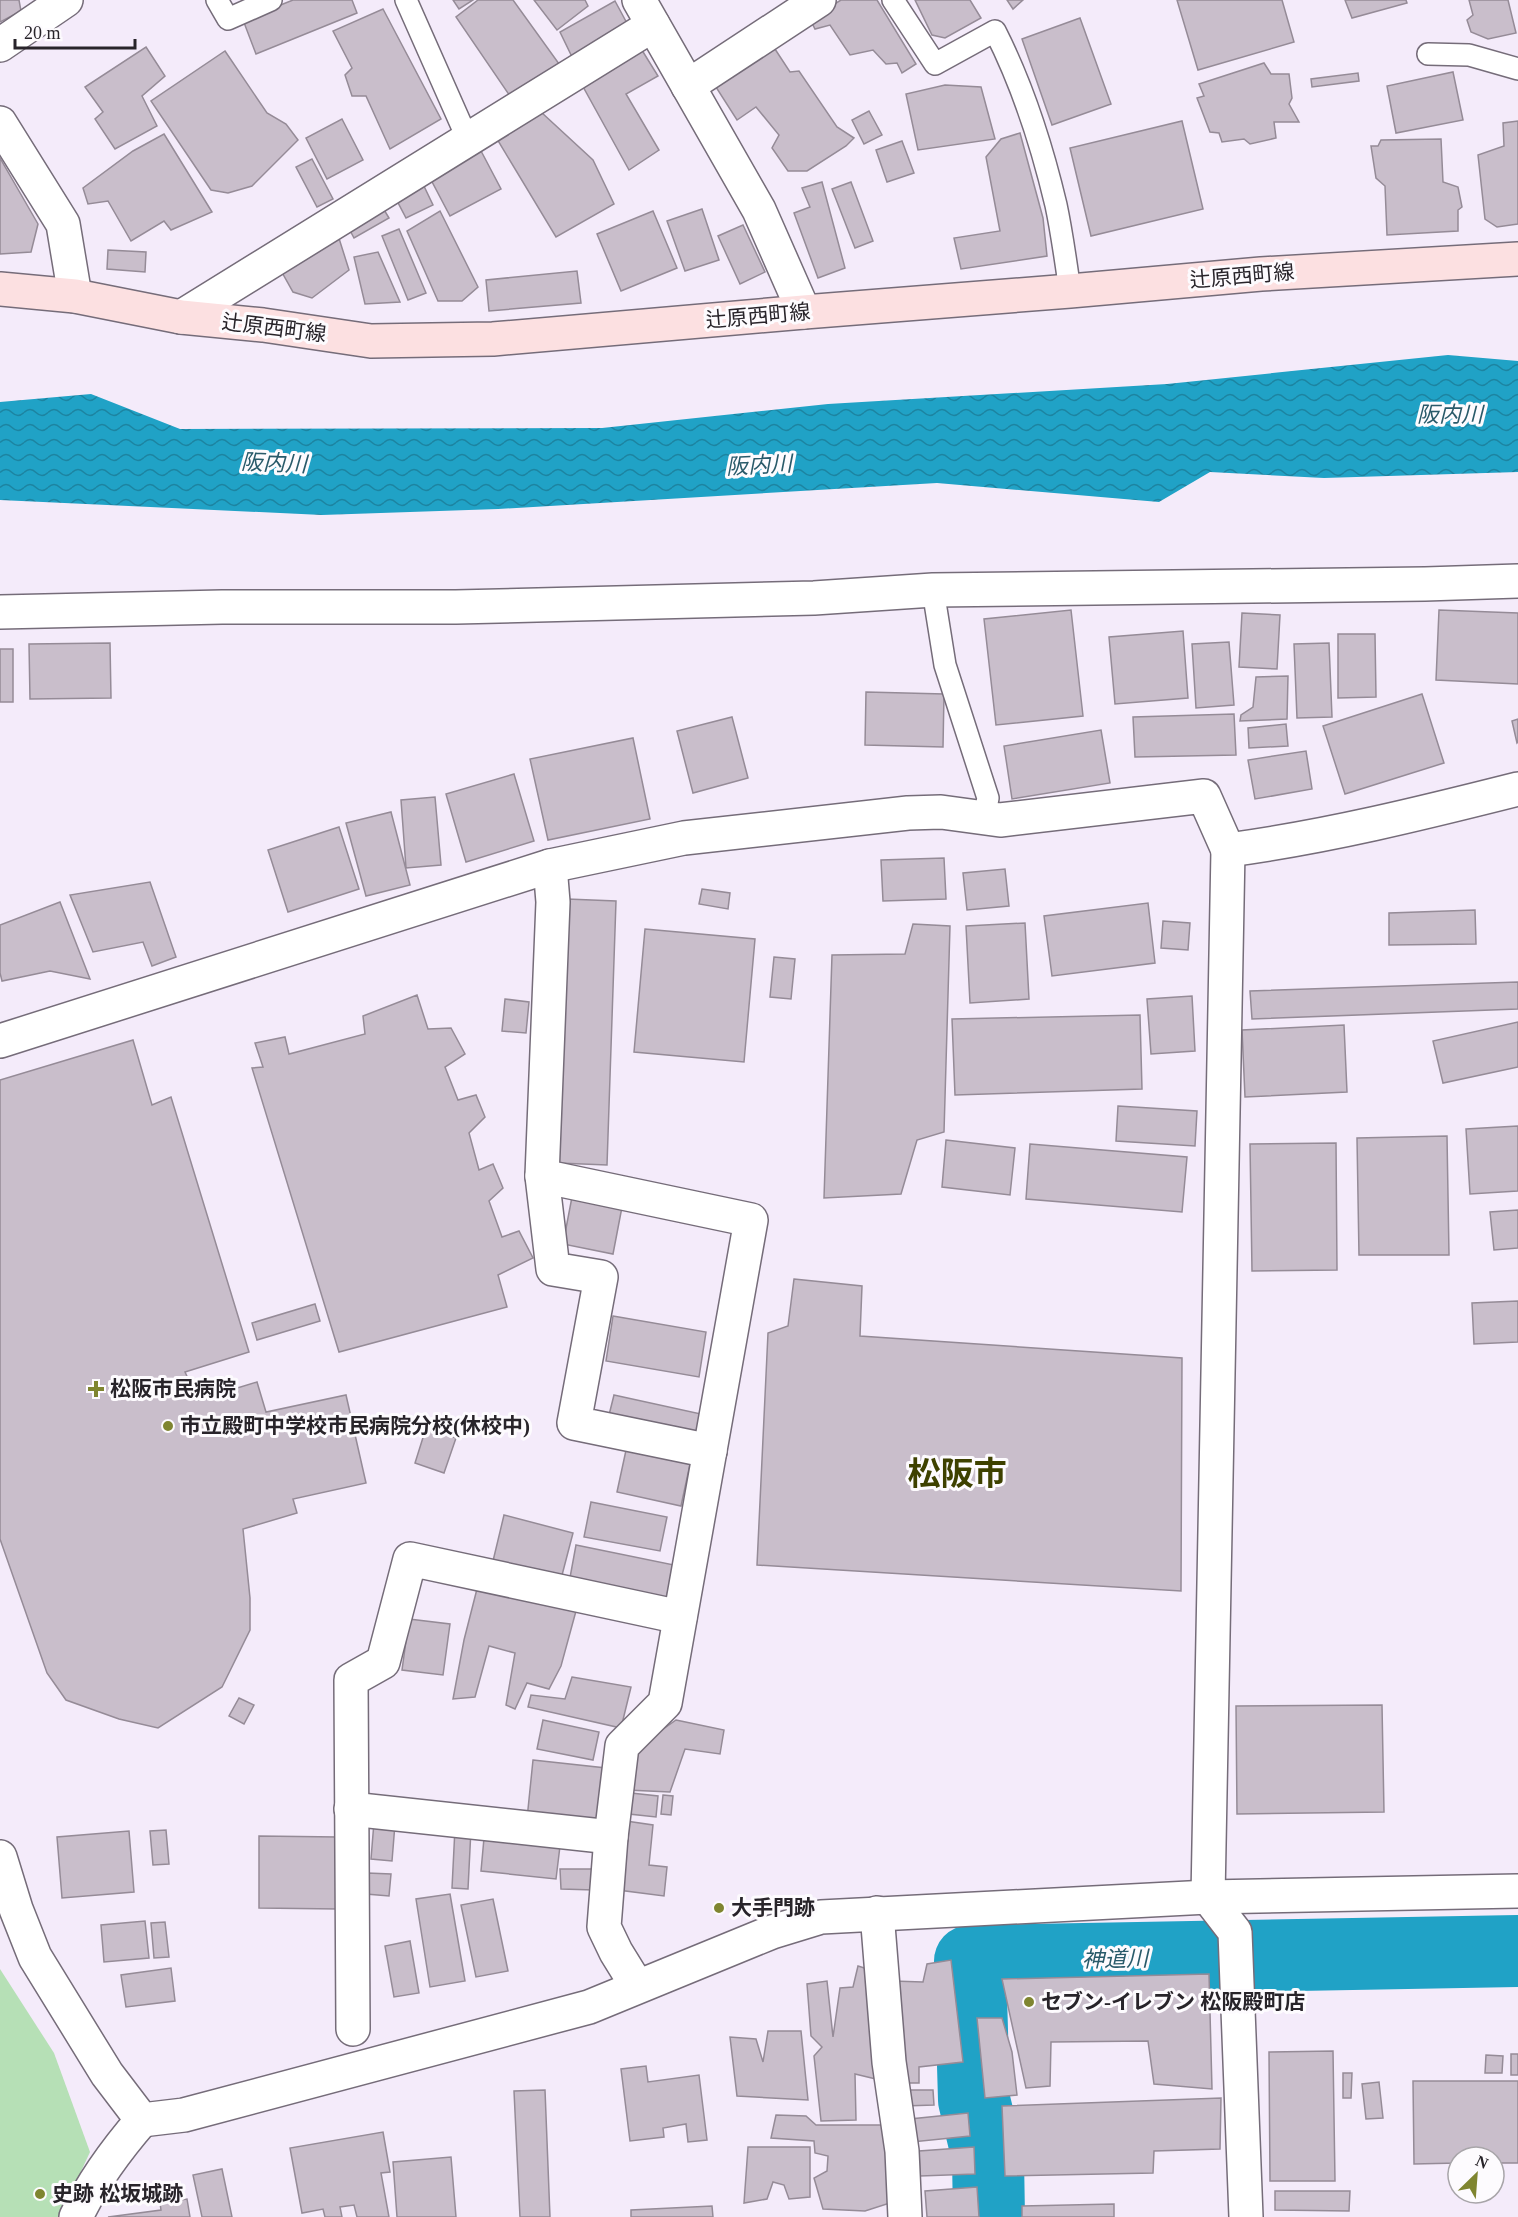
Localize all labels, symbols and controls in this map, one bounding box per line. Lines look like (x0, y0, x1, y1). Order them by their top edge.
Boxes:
scale bar (15, 12, 135, 50)
text: 20 m (24, 23, 61, 43)
street label: 辻原西町線 (1189, 259, 1295, 293)
street label: 辻原西町線 (705, 299, 811, 333)
street label: 辻原西町線 (220, 310, 328, 346)
water label: 阪内川 (1417, 402, 1485, 427)
water label: 阪内川 (241, 449, 309, 477)
water label: 阪内川 (725, 451, 795, 479)
place label: 松阪市民病院 (110, 1377, 236, 1401)
marker: 松阪市民病院 (87, 1380, 105, 1398)
place label: 市立殿町中学校市民病院分校(休校中) (180, 1414, 530, 1438)
marker: 市立殿町中学校市民病院分校(休校中) (161, 1419, 175, 1433)
district label: 松阪市 (908, 1456, 1007, 1492)
place label: 大手門跡 (731, 1896, 815, 1920)
marker: 大手門跡 (712, 1901, 726, 1915)
water label: 神道川 (1082, 1946, 1150, 1972)
place label: セブン-イレブン 松阪殿町店 (1041, 1990, 1305, 2014)
marker: セブン-イレブン 松阪殿町店 (1022, 1995, 1036, 2009)
north arrow (1446, 2145, 1506, 2205)
text: N (1473, 2152, 1491, 2172)
place label: 史跡 松坂城跡 (52, 2182, 183, 2206)
marker: 史跡 松坂城跡 (33, 2187, 47, 2201)

